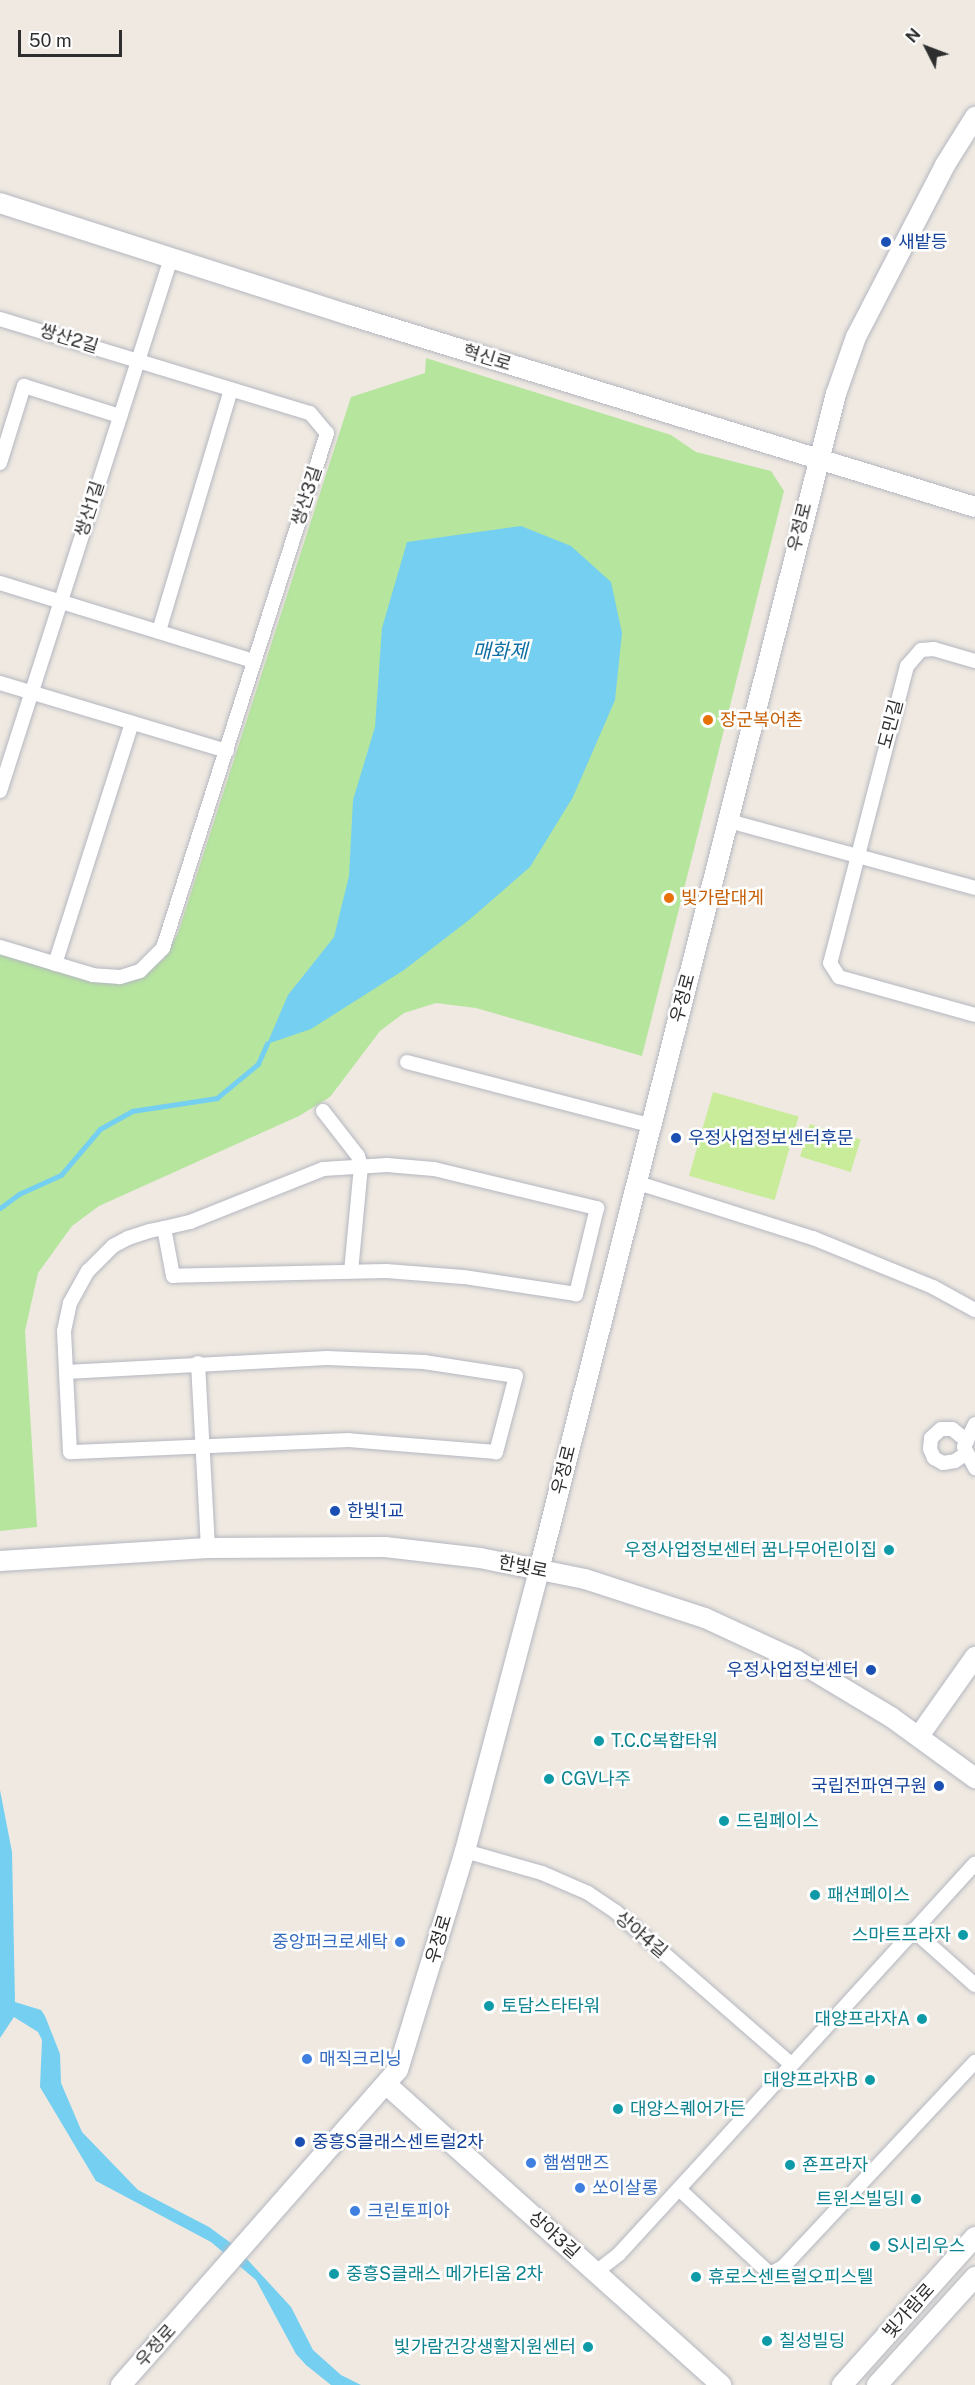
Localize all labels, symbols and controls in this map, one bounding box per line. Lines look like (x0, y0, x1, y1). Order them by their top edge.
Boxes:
scale bar (21, 18, 124, 56)
north arrow (897, 18, 957, 78)
text: N (902, 25, 924, 47)
text: 50 m (29, 30, 72, 51)
place label: 새밭등 (898, 231, 948, 253)
marker: 새밭등 (879, 235, 893, 249)
street label: 쌍산2길 (37, 320, 101, 358)
street label: 혁신로 (460, 340, 514, 376)
street label: 쌍산3길 (287, 464, 327, 528)
street label: 쌍산1길 (71, 479, 109, 539)
street label: 우정로 (784, 500, 816, 554)
water label: 매화제 (472, 639, 528, 663)
street label: 도민길 (874, 697, 908, 751)
place label: 장군복어촌 (720, 709, 803, 731)
marker: 장군복어촌 (701, 713, 715, 727)
place label: 빛가람대게 (681, 887, 764, 909)
marker: 빛가람대게 (662, 891, 676, 905)
street label: 우정로 (666, 971, 700, 1025)
place label: 우정사업정보센터후문 (688, 1127, 854, 1149)
marker: 우정사업정보센터후문 (669, 1131, 683, 1145)
street label: 우정로 (548, 1443, 580, 1497)
place label: 한빛1교 (347, 1500, 404, 1522)
marker: 한빛1교 (328, 1504, 342, 1518)
place label: 우정사업정보센터 꿈나무어린이집 (624, 1539, 877, 1561)
marker: 우정사업정보센터 꿈나무어린이집 (882, 1543, 896, 1557)
street label: 한빛로 (497, 1552, 549, 1582)
place label: 우정사업정보센터 (727, 1659, 859, 1681)
marker: 우정사업정보센터 (864, 1663, 878, 1677)
place label: T.C.C복합타워 (611, 1730, 718, 1752)
marker: T.C.C복합타워 (592, 1734, 606, 1748)
place label: CGV나주 (561, 1768, 631, 1790)
marker: CGV나주 (542, 1772, 556, 1786)
place label: 국립전파연구원 (811, 1775, 927, 1797)
marker: 국립전파연구원 (932, 1779, 946, 1793)
place label: 드림페이스 (736, 1810, 819, 1832)
marker: 드림페이스 (717, 1814, 731, 1828)
place label: 패션페이스 (827, 1884, 910, 1906)
marker: 패션페이스 (808, 1888, 822, 1902)
street label: 상야4길 (611, 1907, 671, 1963)
street label: 우정로 (421, 1912, 457, 1966)
place label: 스마트프라자 (852, 1924, 951, 1946)
marker: 스마트프라자 (956, 1928, 970, 1942)
place label: 중앙퍼크로세탁 (272, 1931, 388, 1953)
marker: 중앙퍼크로세탁 (393, 1935, 407, 1949)
place label: 토담스타타워 (501, 1995, 600, 2017)
marker: 토담스타타워 (482, 1999, 496, 2013)
place label: 대양프라자A (814, 2008, 910, 2030)
marker: 대양프라자A (915, 2012, 929, 2026)
place label: 매직크리닝 (319, 2048, 402, 2070)
marker: 매직크리닝 (300, 2052, 314, 2066)
place label: 대양프라자B (763, 2069, 858, 2091)
marker: 대양프라자B (863, 2073, 877, 2087)
place label: 대양스퀘어가든 (630, 2098, 746, 2120)
marker: 대양스퀘어가든 (611, 2102, 625, 2116)
place label: 중흥S클래스센트럴2차 (312, 2131, 484, 2153)
marker: 중흥S클래스센트럴2차 (293, 2135, 307, 2149)
place label: 햄썸맨즈 (543, 2152, 609, 2174)
place label: 죤프라자 (802, 2154, 868, 2176)
marker: 햄썸맨즈 (524, 2156, 538, 2170)
marker: 죤프라자 (783, 2158, 797, 2172)
place label: 쏘이살롱 (592, 2177, 658, 2199)
marker: 쏘이살롱 (573, 2181, 587, 2195)
place label: 트윈스빌딩I (816, 2188, 904, 2210)
marker: 트윈스빌딩I (909, 2192, 923, 2206)
place label: 크린토피아 (367, 2200, 450, 2222)
marker: 크린토피아 (348, 2204, 362, 2218)
street label: 상야3길 (524, 2207, 584, 2263)
place label: S시리우스 (887, 2235, 965, 2257)
marker: S시리우스 (868, 2239, 882, 2253)
place label: 중흥S클래스 메가티움 2차 (346, 2263, 543, 2285)
place label: 휴로스센트럴오피스텔 (708, 2266, 874, 2288)
marker: 중흥S클래스 메가티움 2차 (327, 2267, 341, 2281)
marker: 휴로스센트럴오피스텔 (689, 2270, 703, 2284)
street label: 빛가람로 (879, 2279, 939, 2343)
street label: 우정로 (131, 2320, 181, 2372)
place label: 칠성빌딩 (779, 2330, 845, 2352)
marker: 칠성빌딩 (760, 2334, 774, 2348)
place label: 빛가람건강생활지원센터 (394, 2336, 576, 2358)
marker: 빛가람건강생활지원센터 (581, 2340, 595, 2354)

